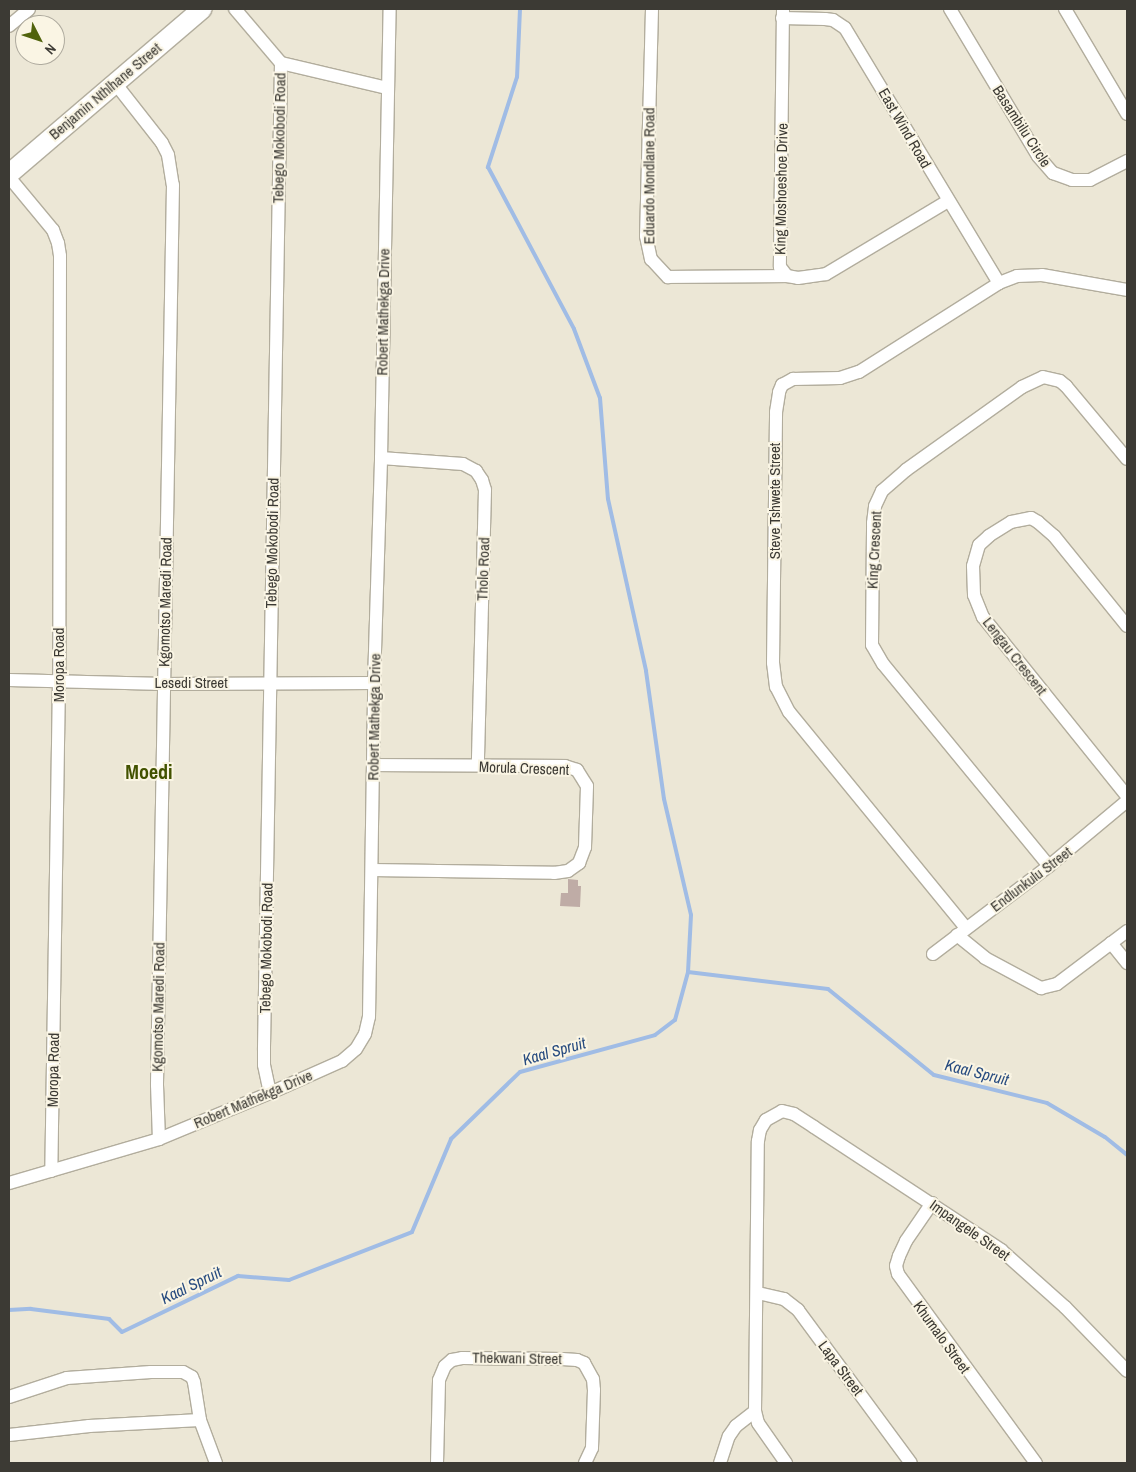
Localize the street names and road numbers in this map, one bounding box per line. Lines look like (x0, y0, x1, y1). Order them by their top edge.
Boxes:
street label: Benjamin Nthlhane Street (45, 39, 165, 143)
street label: Tebego Mokobodi Road (269, 73, 289, 203)
street label: Basambilu Circle (989, 82, 1055, 170)
street label: East Wind Road (875, 85, 935, 171)
street label: Eduardo Mondlane Road (640, 108, 658, 244)
street label: King Moshoeshoe Drive (771, 123, 791, 255)
street label: Robert Mathekga Drive (373, 248, 393, 376)
street label: Steve Tshwete Street (766, 443, 784, 559)
street label: Tebego Mokobodi Road (262, 478, 282, 608)
street label: King Crescent (863, 511, 885, 589)
street label: Kgomotso Maredi Road (155, 537, 175, 667)
street label: Tholo Road (473, 537, 493, 601)
street label: Lengau Crescent (979, 614, 1051, 698)
street label: Moropa Road (50, 628, 68, 702)
street label: Robert Mathekga Drive (364, 653, 384, 781)
street label: Lesedi Street (154, 674, 228, 692)
street label: Morula Crescent (479, 757, 569, 779)
street label: Endlunkulu Street (987, 843, 1075, 915)
street label: Tebego Mokobodi Road (256, 883, 276, 1013)
street label: Kgomotso Maredi Road (148, 942, 168, 1072)
street label: Moropa Road (43, 1033, 63, 1107)
street label: Robert Mathekga Drive (191, 1066, 315, 1132)
street label: Impangele Street (926, 1196, 1014, 1264)
street label: Khumalo Street (910, 1297, 974, 1377)
street label: Lapa Street (815, 1337, 867, 1399)
street label: Thekwani Street (472, 1348, 562, 1368)

